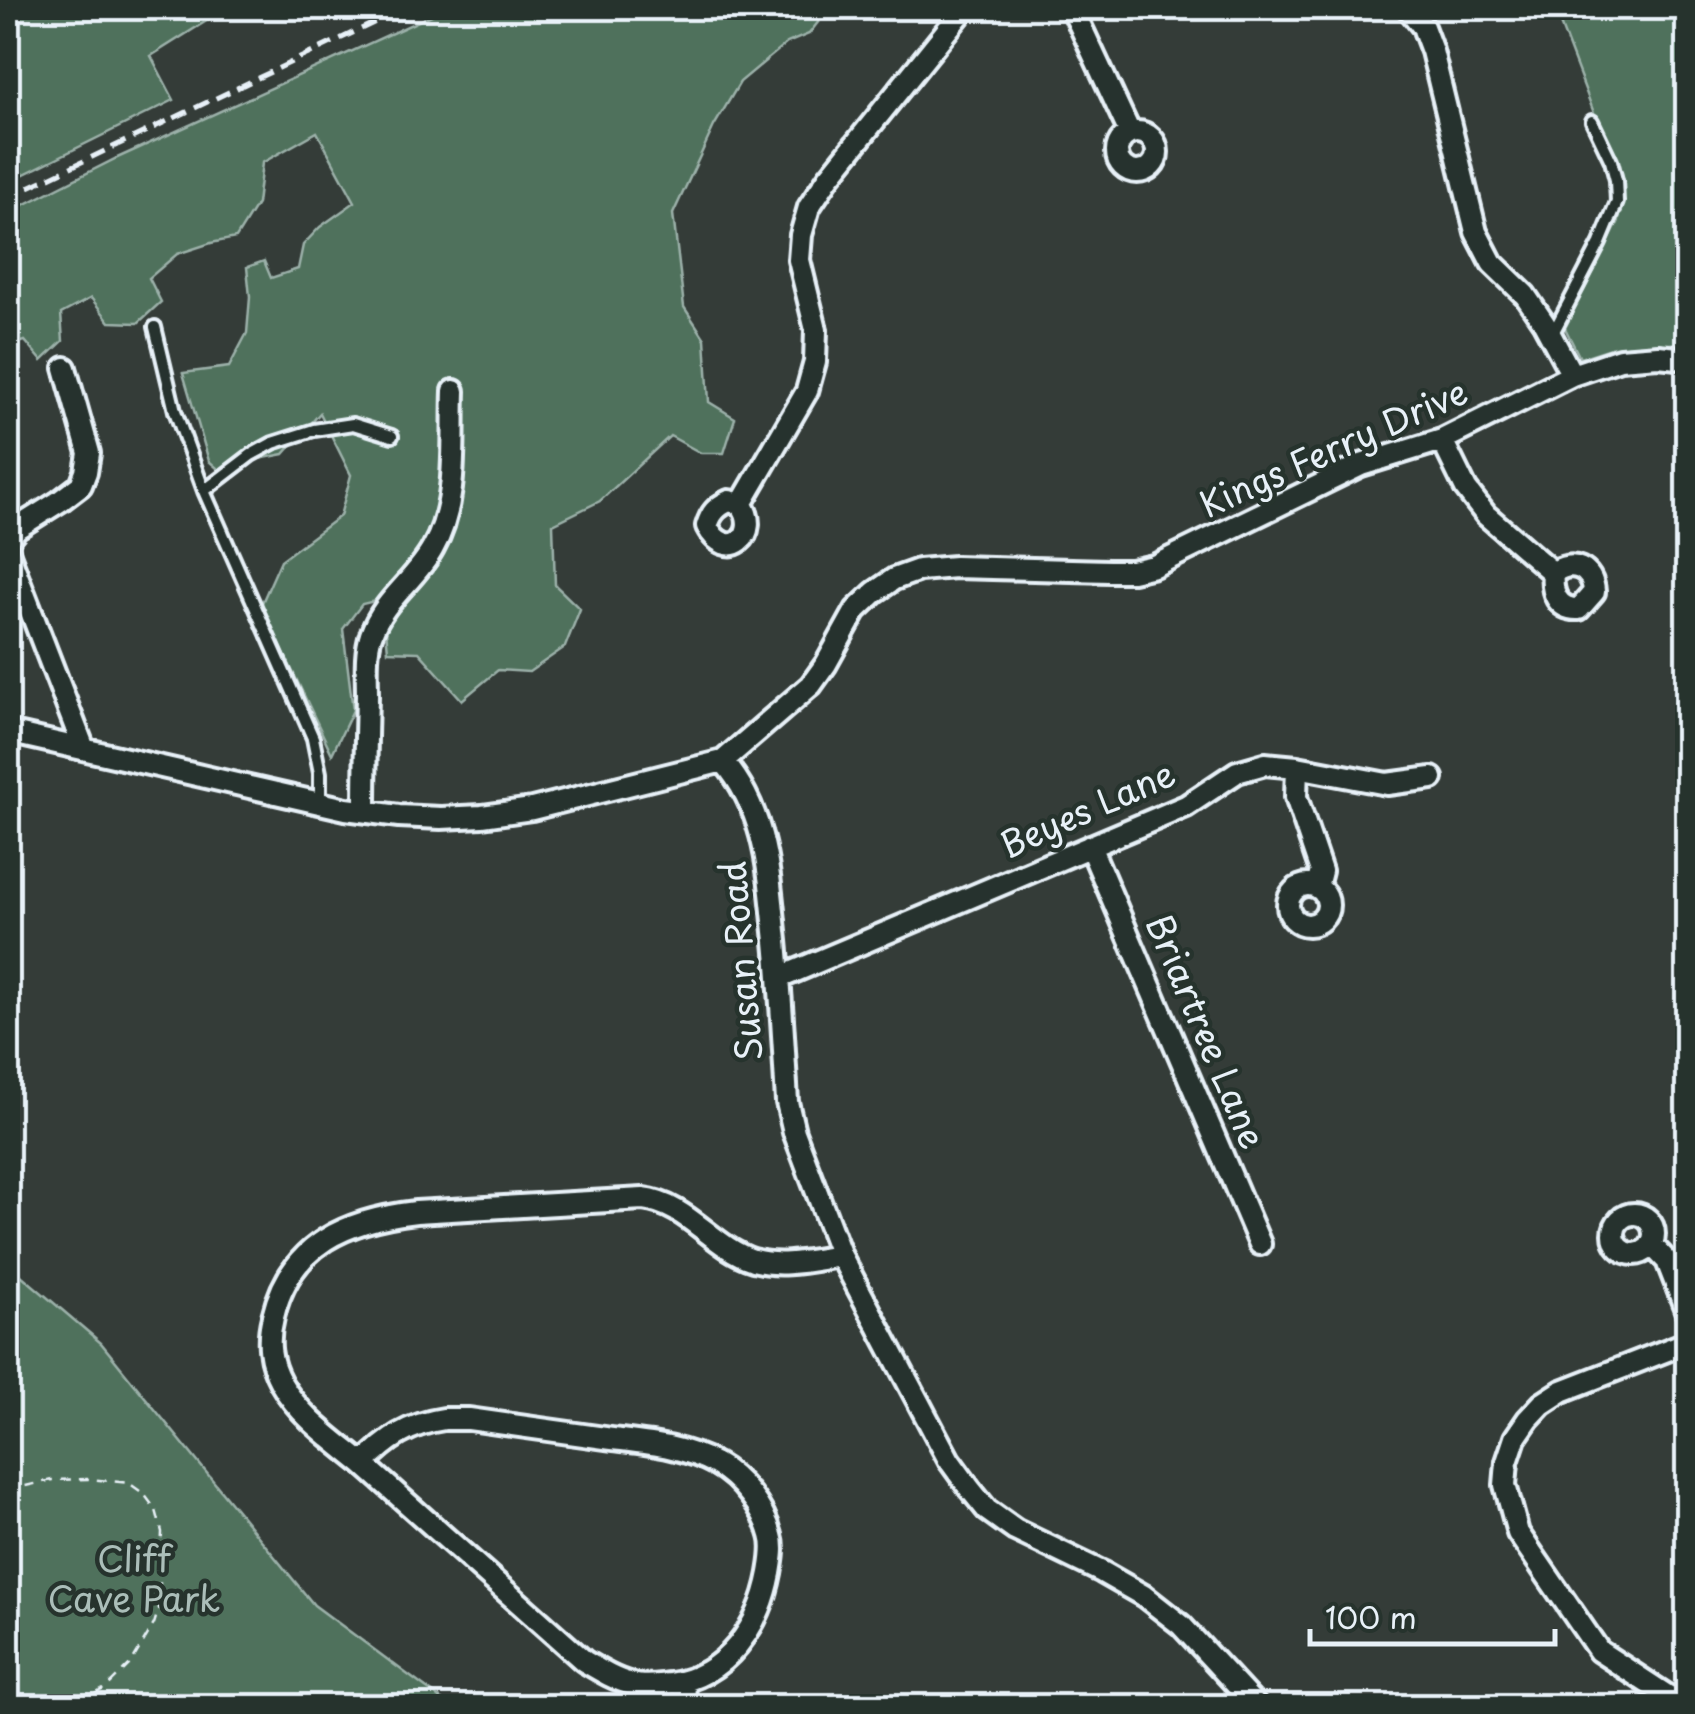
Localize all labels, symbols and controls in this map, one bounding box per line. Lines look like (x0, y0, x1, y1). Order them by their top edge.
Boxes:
street label: Kings Ferry Drive (1191, 364, 1475, 530)
street label: Beyes Lane (991, 746, 1183, 870)
street label: Susan Road (704, 859, 775, 1063)
street label: Briartree Lane (1134, 906, 1281, 1157)
park label: Cliff Cave Park (48, 1531, 220, 1624)
scale bar (1310, 1584, 1555, 1646)
text: 100 m (1325, 1594, 1417, 1639)

